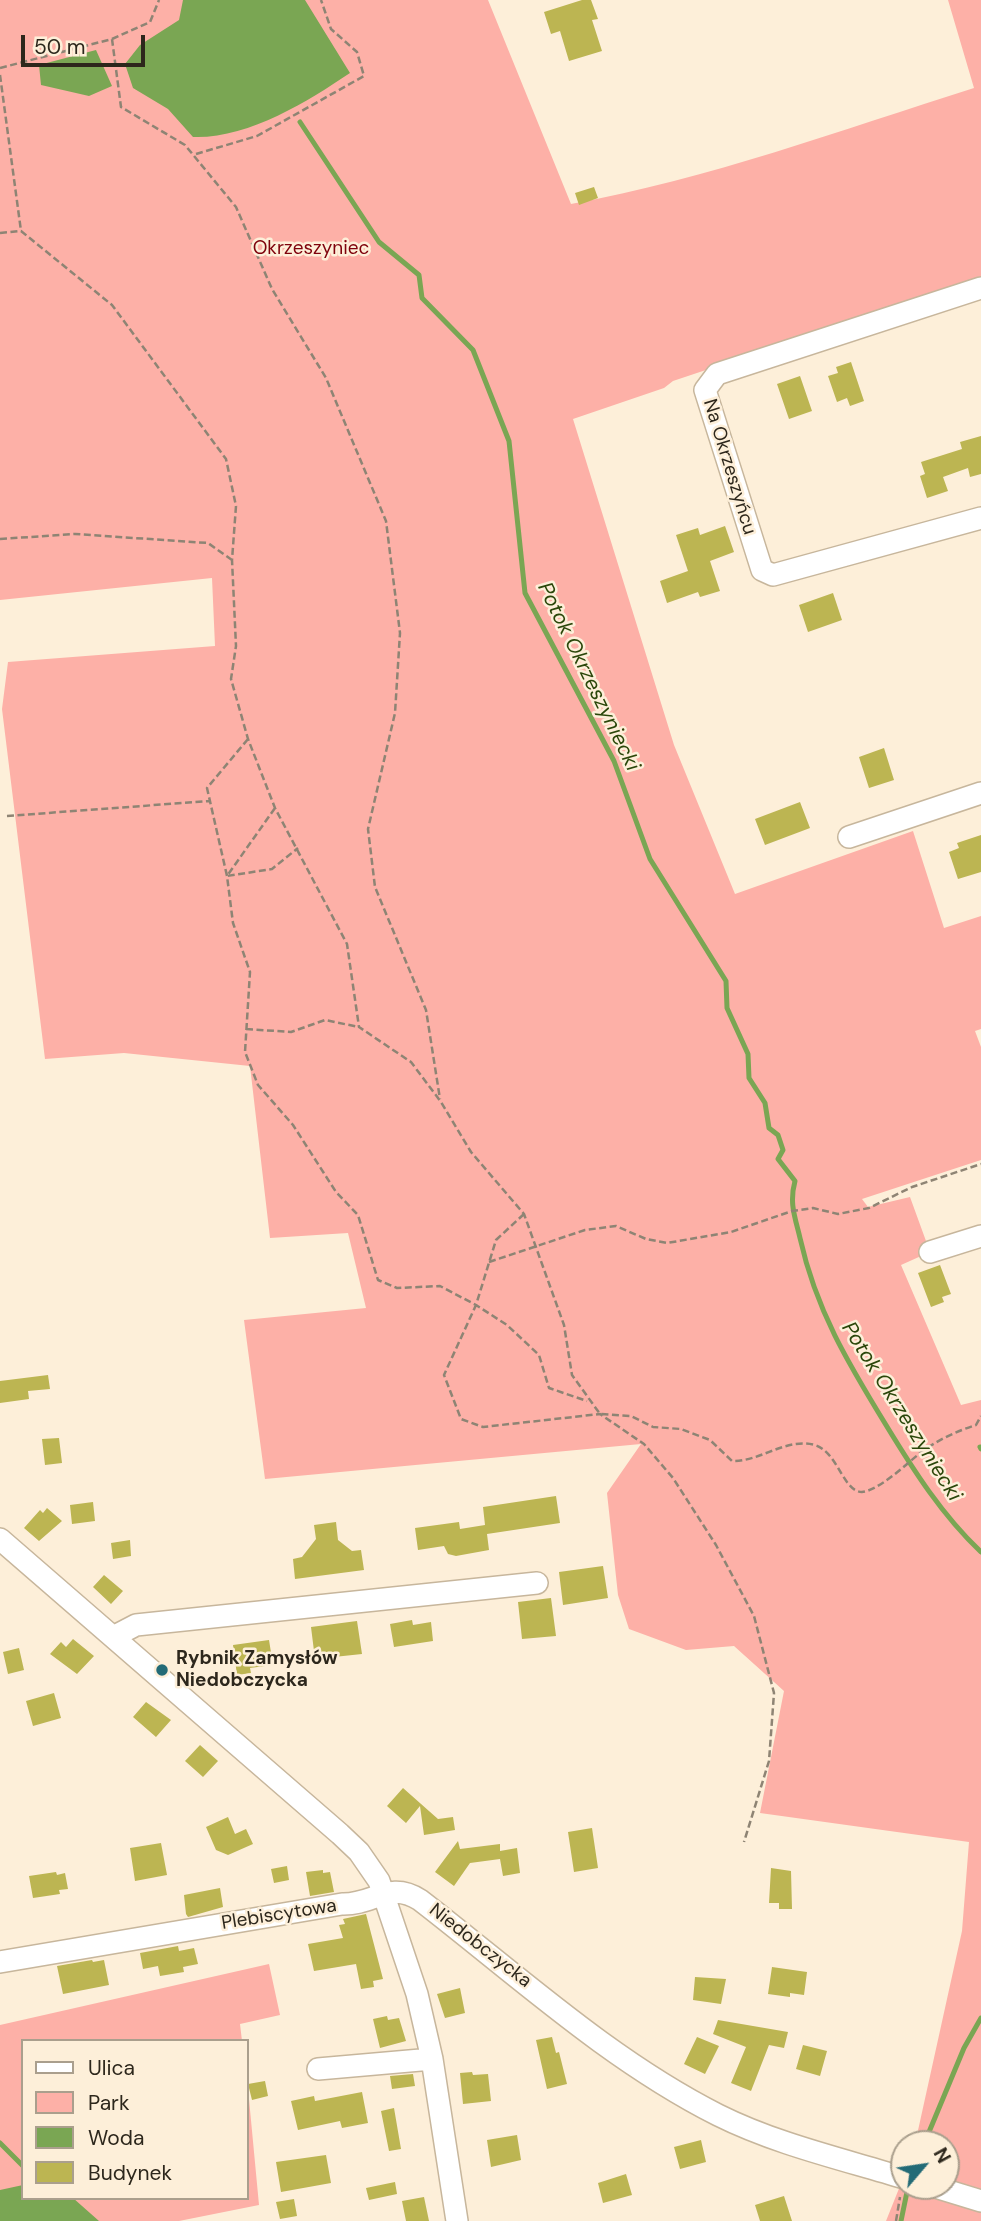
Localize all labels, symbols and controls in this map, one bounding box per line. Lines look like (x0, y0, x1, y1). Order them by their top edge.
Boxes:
scale bar (24, 21, 149, 65)
text: 50 m (34, 33, 85, 61)
park label: Okrzeszyniec (253, 238, 369, 260)
street label: Na Okrzeszyńcu (698, 396, 760, 538)
water label: Potok Okrzeszyniecki (531, 579, 645, 775)
water label: Potok Okrzeszyniecki (836, 1318, 966, 1506)
place label: Rybnik Zamysłów Niedobczycka (176, 1648, 338, 1692)
marker: Rybnik Zamysłów Niedobczycka (154, 1662, 170, 1678)
street label: Plebiscytowa (220, 1895, 338, 1935)
street label: Niedobczycka (424, 1899, 536, 1993)
legend (21, 2039, 248, 2200)
text: Ulica (88, 2054, 135, 2082)
text: Park (88, 2089, 129, 2117)
text: Woda (88, 2124, 144, 2152)
north arrow (890, 2130, 960, 2200)
text: N (928, 2143, 956, 2168)
text: Budynek (88, 2159, 172, 2187)

